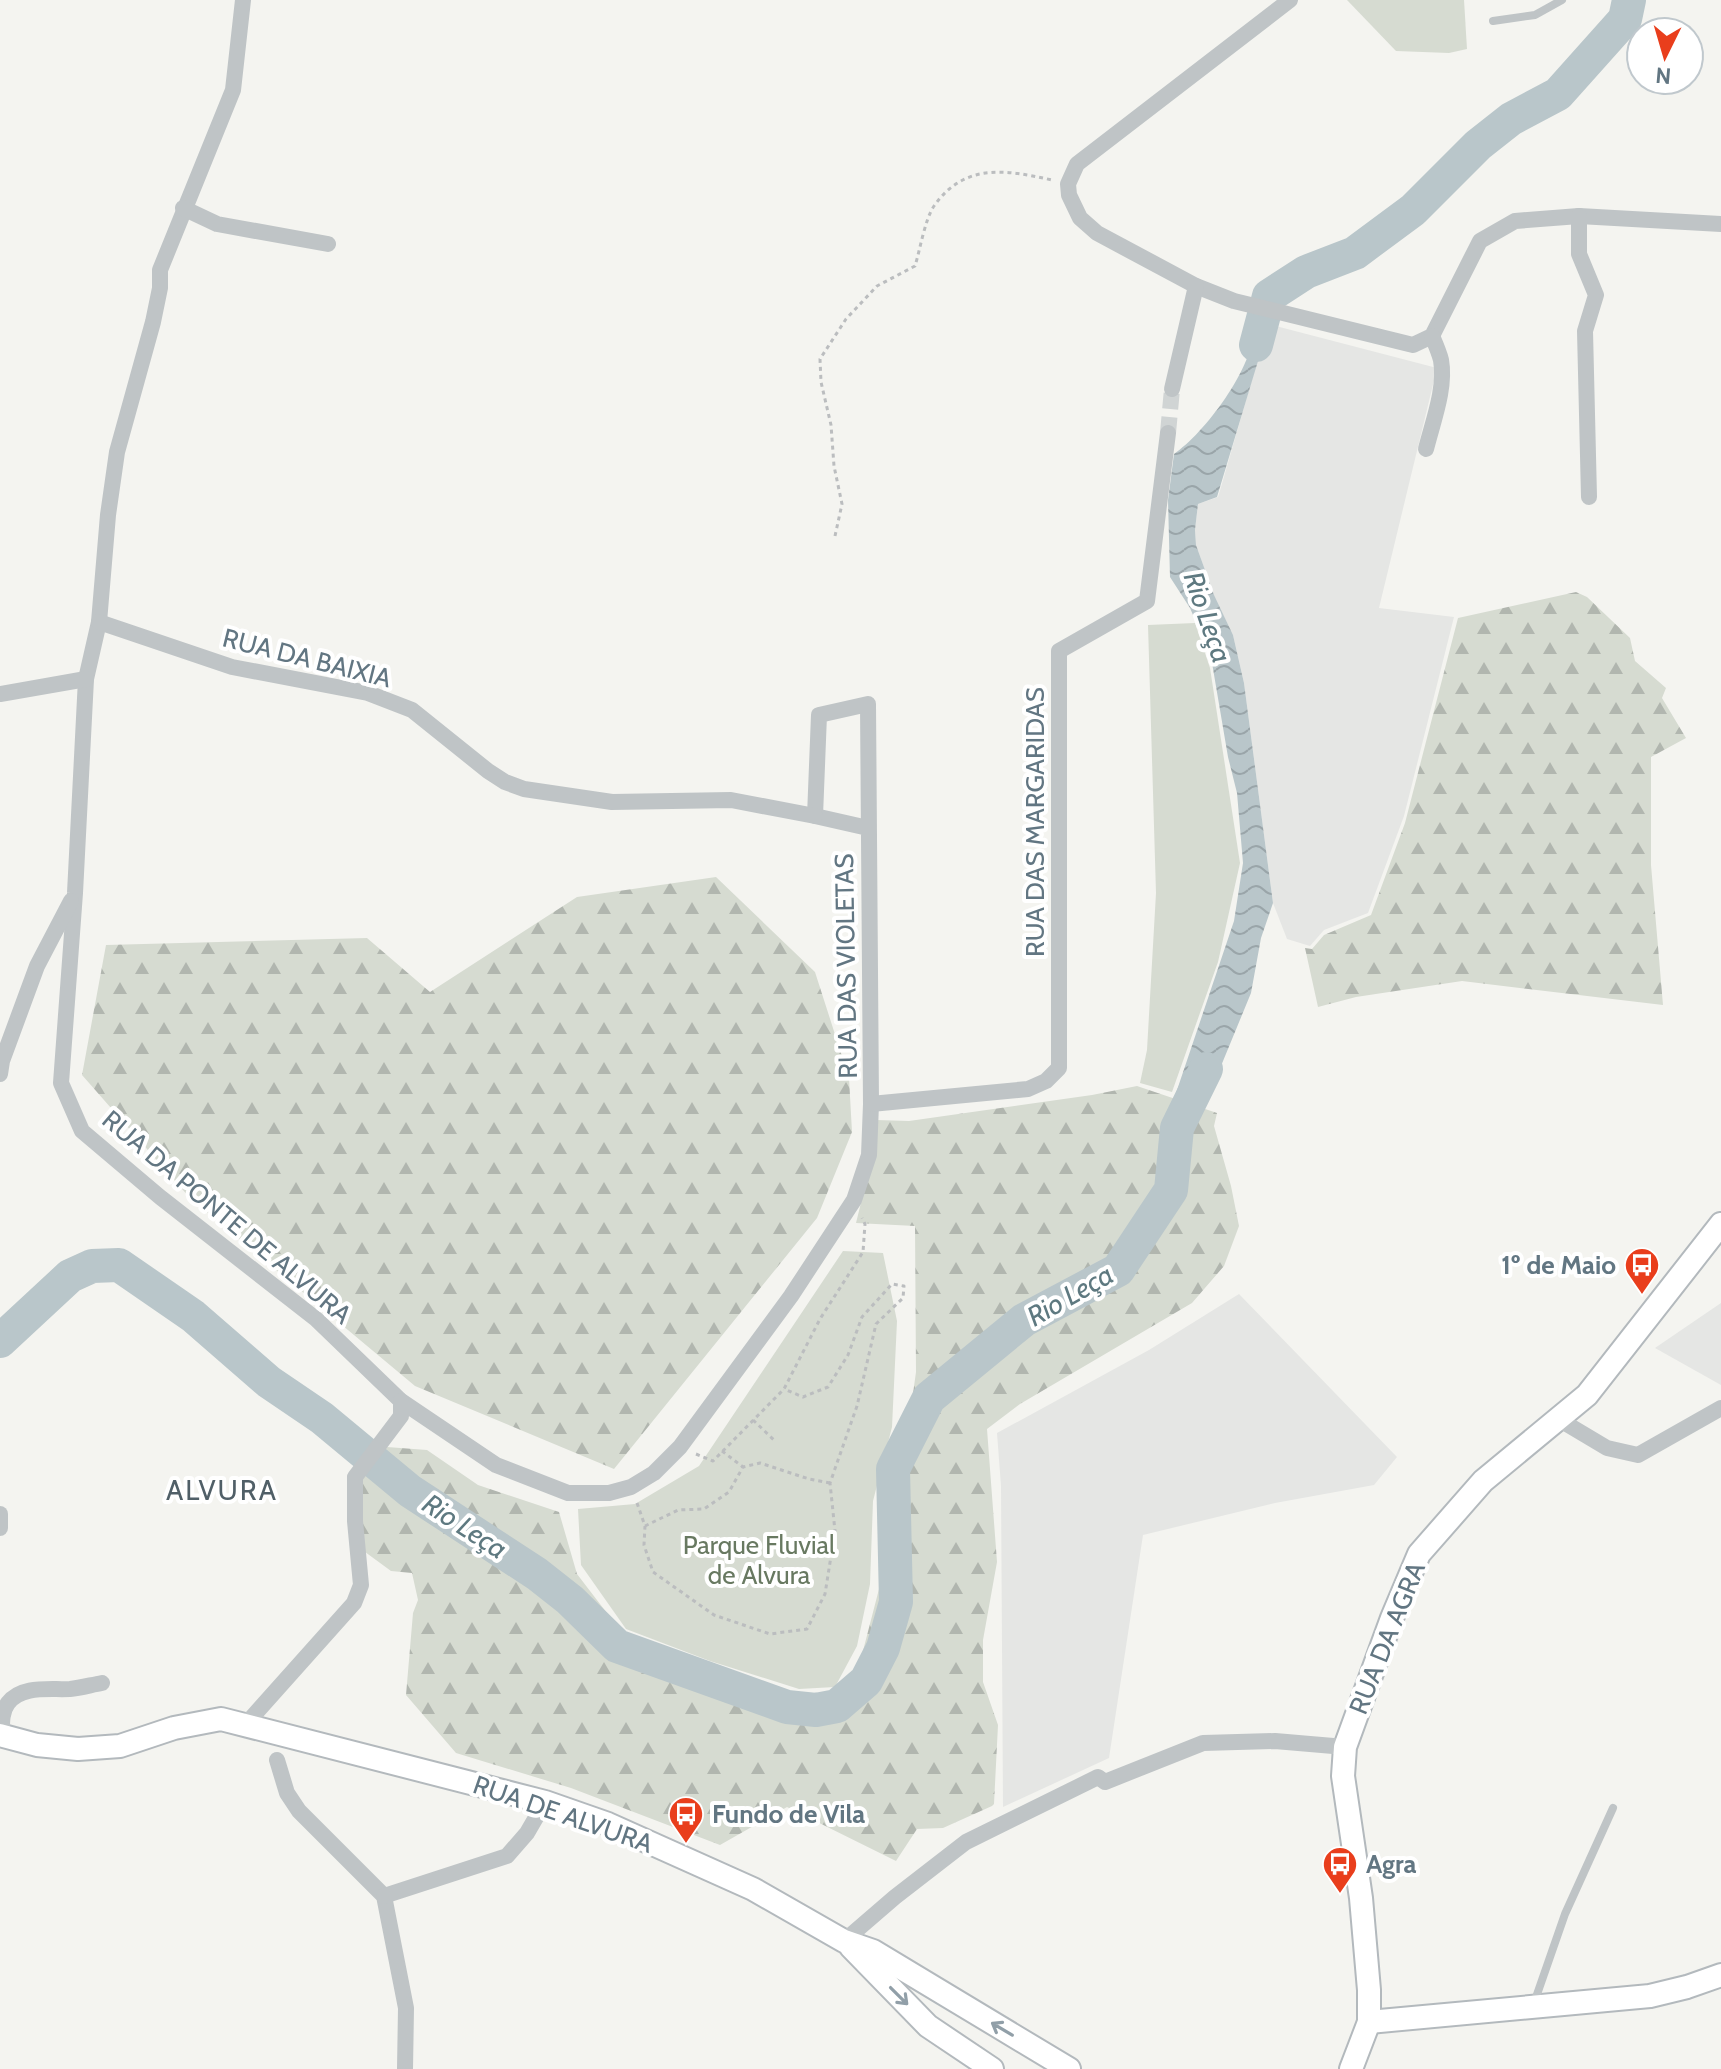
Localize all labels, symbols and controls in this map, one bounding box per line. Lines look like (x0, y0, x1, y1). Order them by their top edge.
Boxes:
north arrow (1625, 16, 1705, 96)
text: N (1654, 61, 1672, 90)
water label: Rio Leça (1177, 567, 1239, 667)
street label: RUA DA BAIXIA (219, 622, 395, 694)
street label: RUA DAS MARGARIDAS (1019, 687, 1051, 957)
street label: RUA DAS VIOLETAS (828, 853, 864, 1079)
street label: RUA DA PONTE DE ALVURA (96, 1103, 358, 1331)
bus stop icon: 1º de Maio (1623, 1246, 1661, 1296)
place label: 1º de Maio (1501, 1249, 1616, 1281)
water label: Rio Leça (1021, 1257, 1119, 1333)
district label: ALVURA (166, 1473, 278, 1507)
water label: Rio Leça (416, 1486, 514, 1566)
park label: Parque Fluvial de Alvura (683, 1529, 835, 1591)
street label: RUA DA AGRA (1342, 1557, 1432, 1719)
street label: RUA DE ALVURA (469, 1768, 657, 1860)
bus stop icon: Fundo de Vila (667, 1795, 705, 1845)
place label: Fundo de Vila (712, 1798, 865, 1830)
bus stop icon: Agra (1321, 1845, 1359, 1895)
place label: Agra (1366, 1848, 1416, 1880)
one-way arrow (889, 1986, 908, 2005)
one-way arrow (991, 2021, 1014, 2037)

